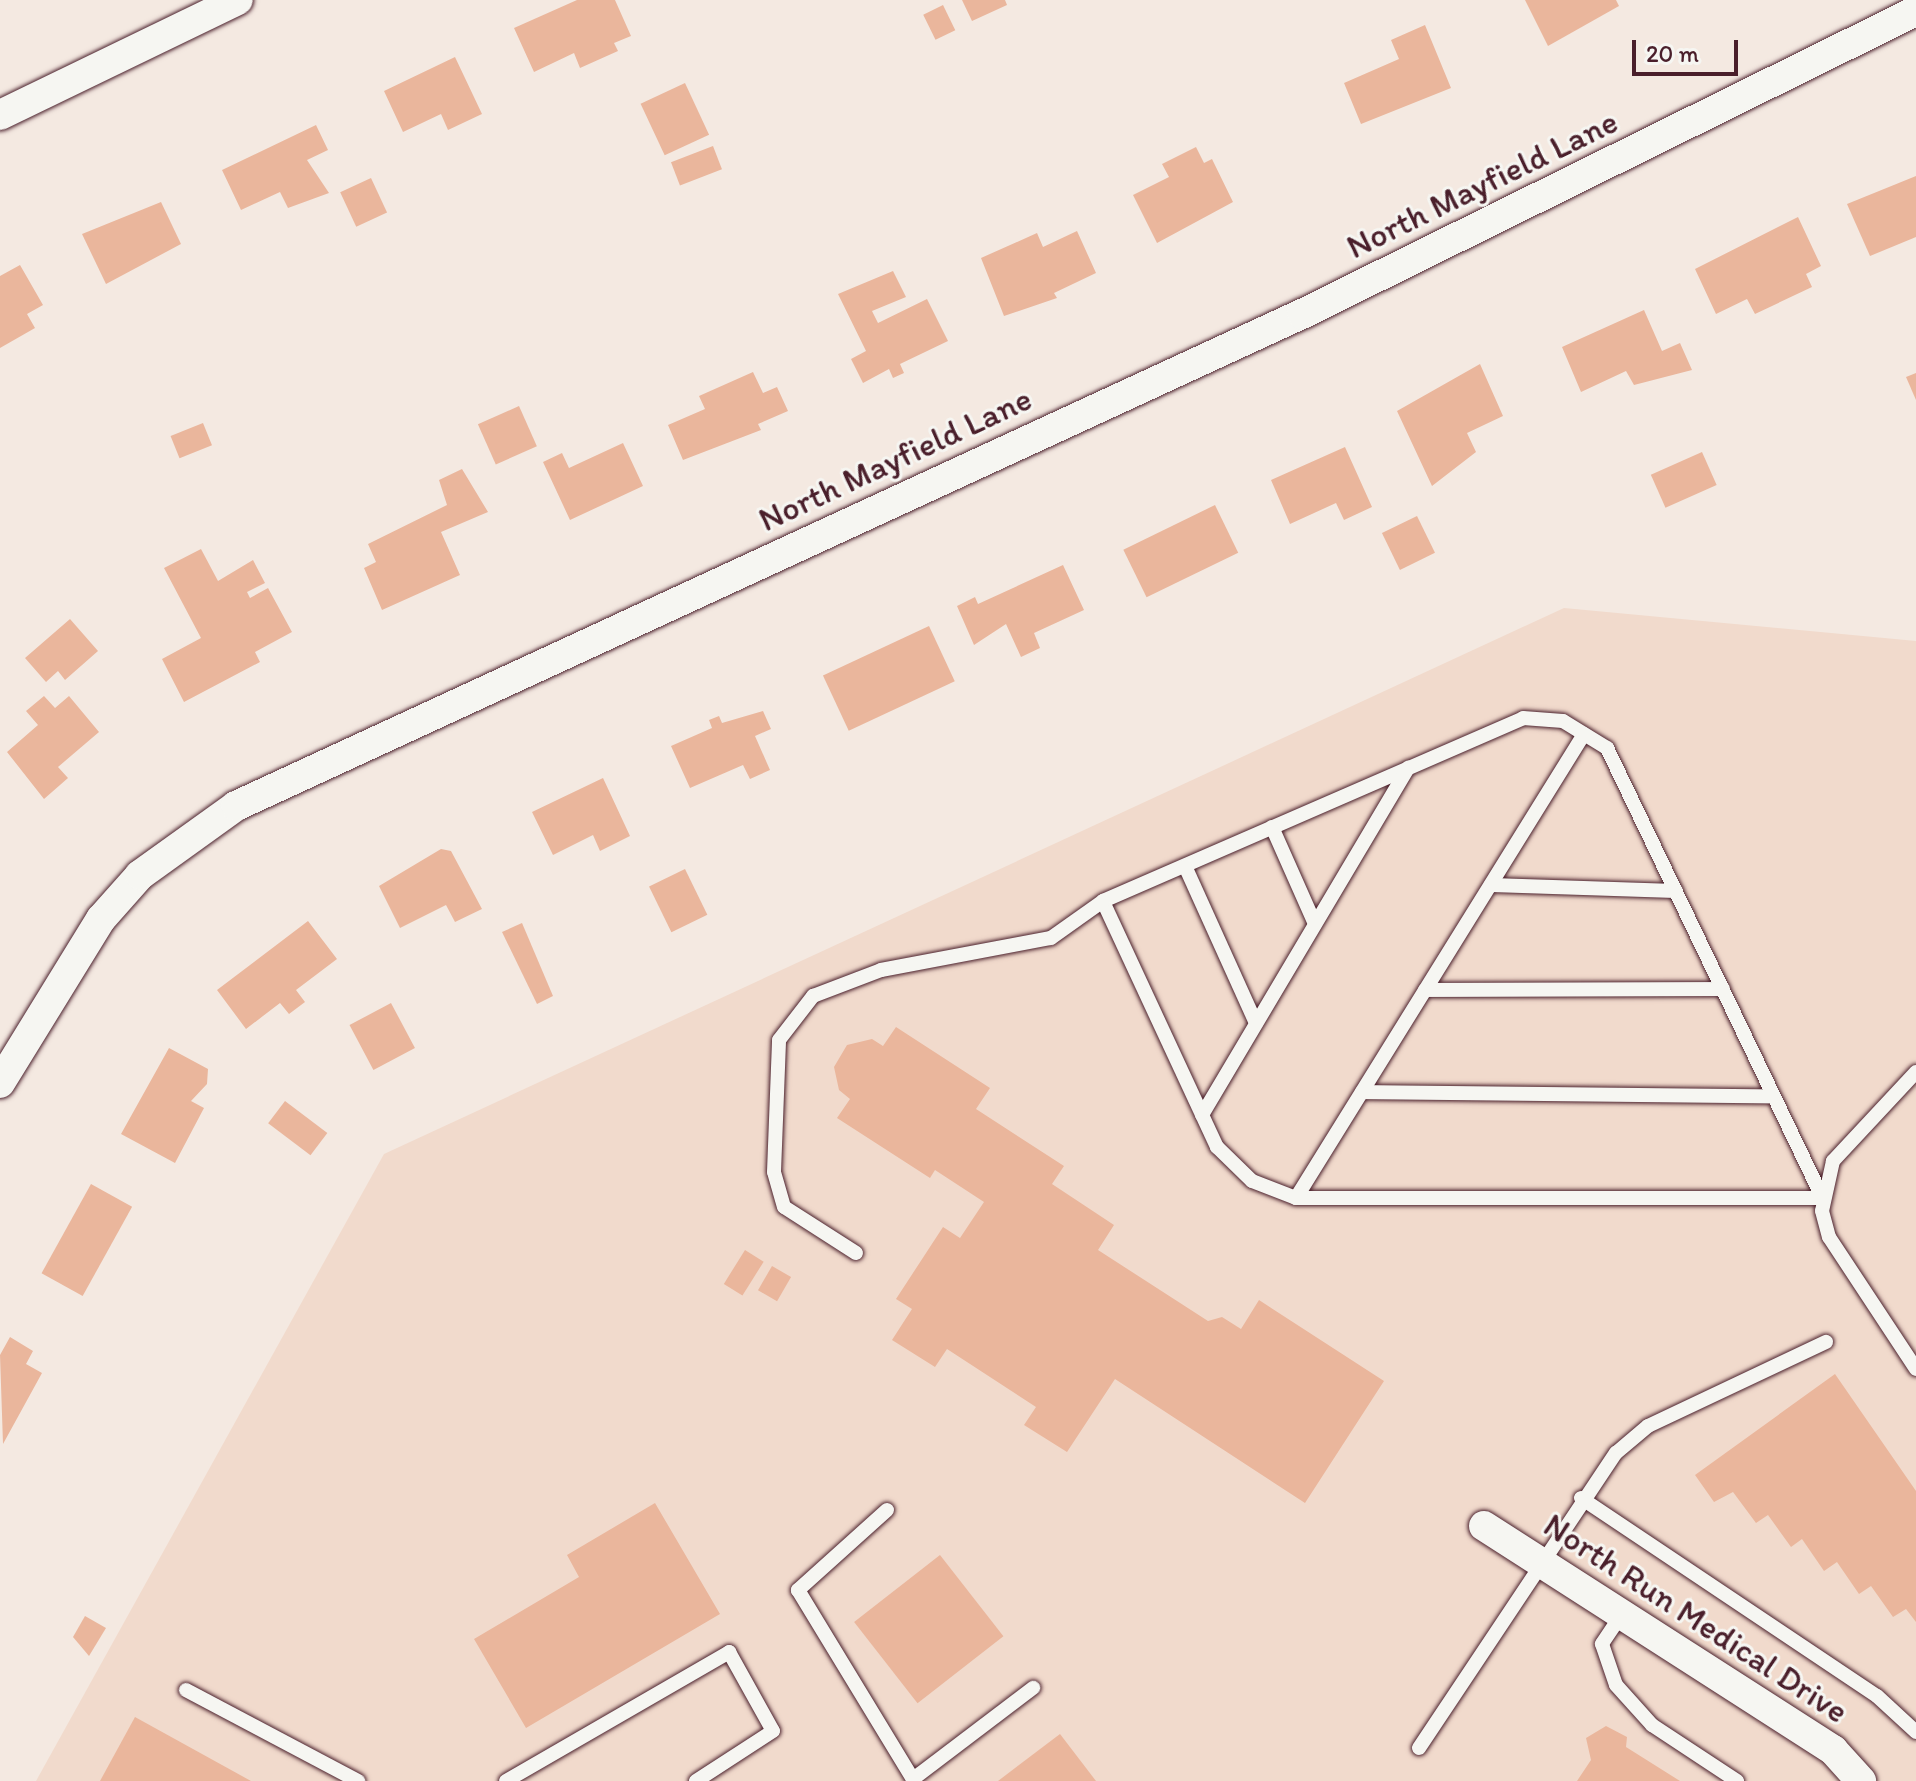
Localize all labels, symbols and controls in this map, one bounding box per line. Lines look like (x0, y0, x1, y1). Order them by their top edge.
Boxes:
scale bar (1636, 24, 1742, 74)
text: 20 m (1646, 39, 1699, 68)
street label: North Mayfield Lane (1340, 101, 1624, 267)
street label: North Mayfield Lane (752, 378, 1038, 540)
street label: North Run Medical Drive (1536, 1504, 1856, 1732)

